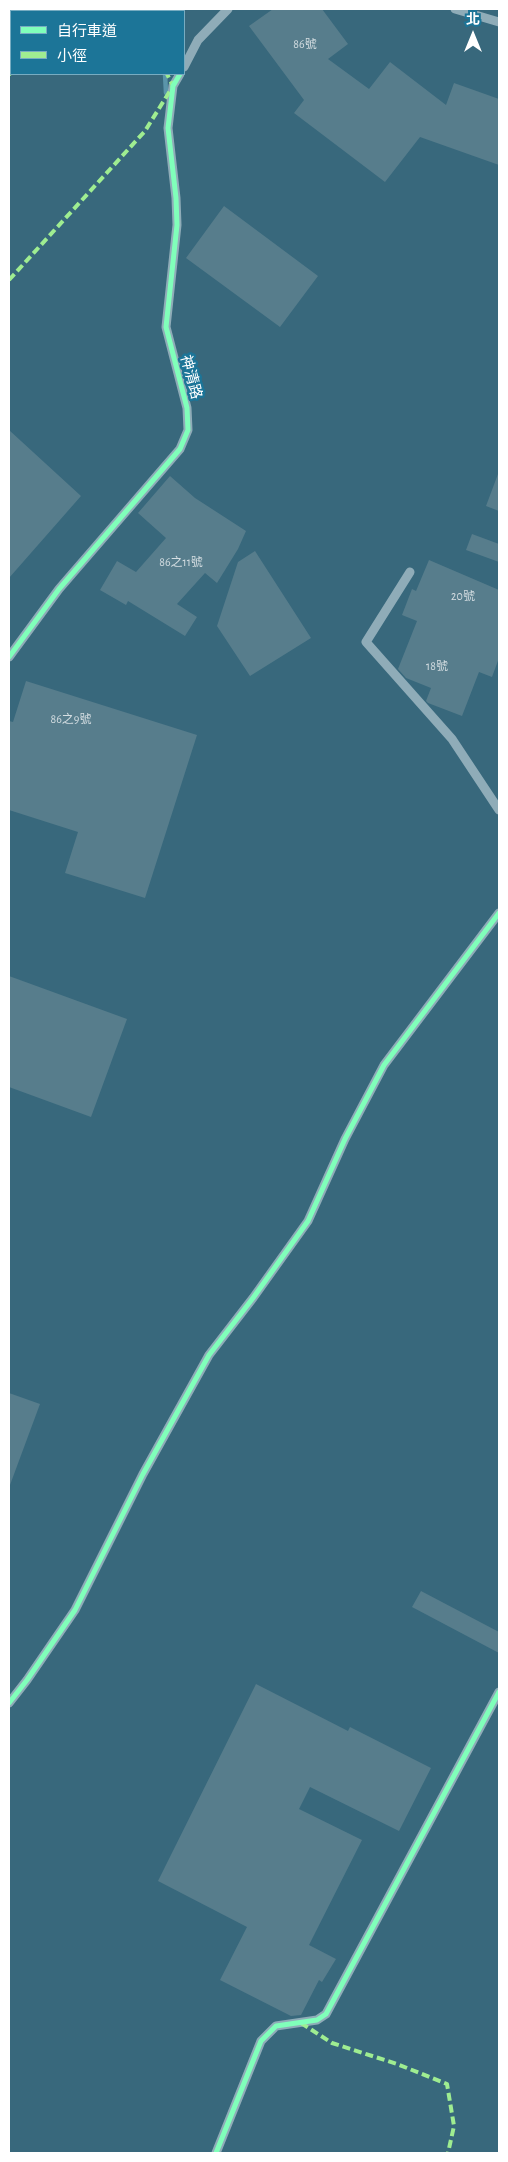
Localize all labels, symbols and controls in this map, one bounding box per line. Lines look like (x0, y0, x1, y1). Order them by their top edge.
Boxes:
legend (10, 10, 185, 75)
north arrow (448, 10, 498, 60)
text: 北 (466, 13, 480, 27)
text: 自行車道 (57, 24, 117, 39)
house number: 86號 (293, 37, 317, 51)
text: 小徑 (57, 49, 87, 64)
street label: 神清路 (176, 353, 206, 401)
house number: 86之11號 (159, 555, 203, 569)
house number: 20號 (451, 589, 475, 603)
house number: 18號 (426, 659, 448, 673)
house number: 86之9號 (51, 712, 91, 726)

